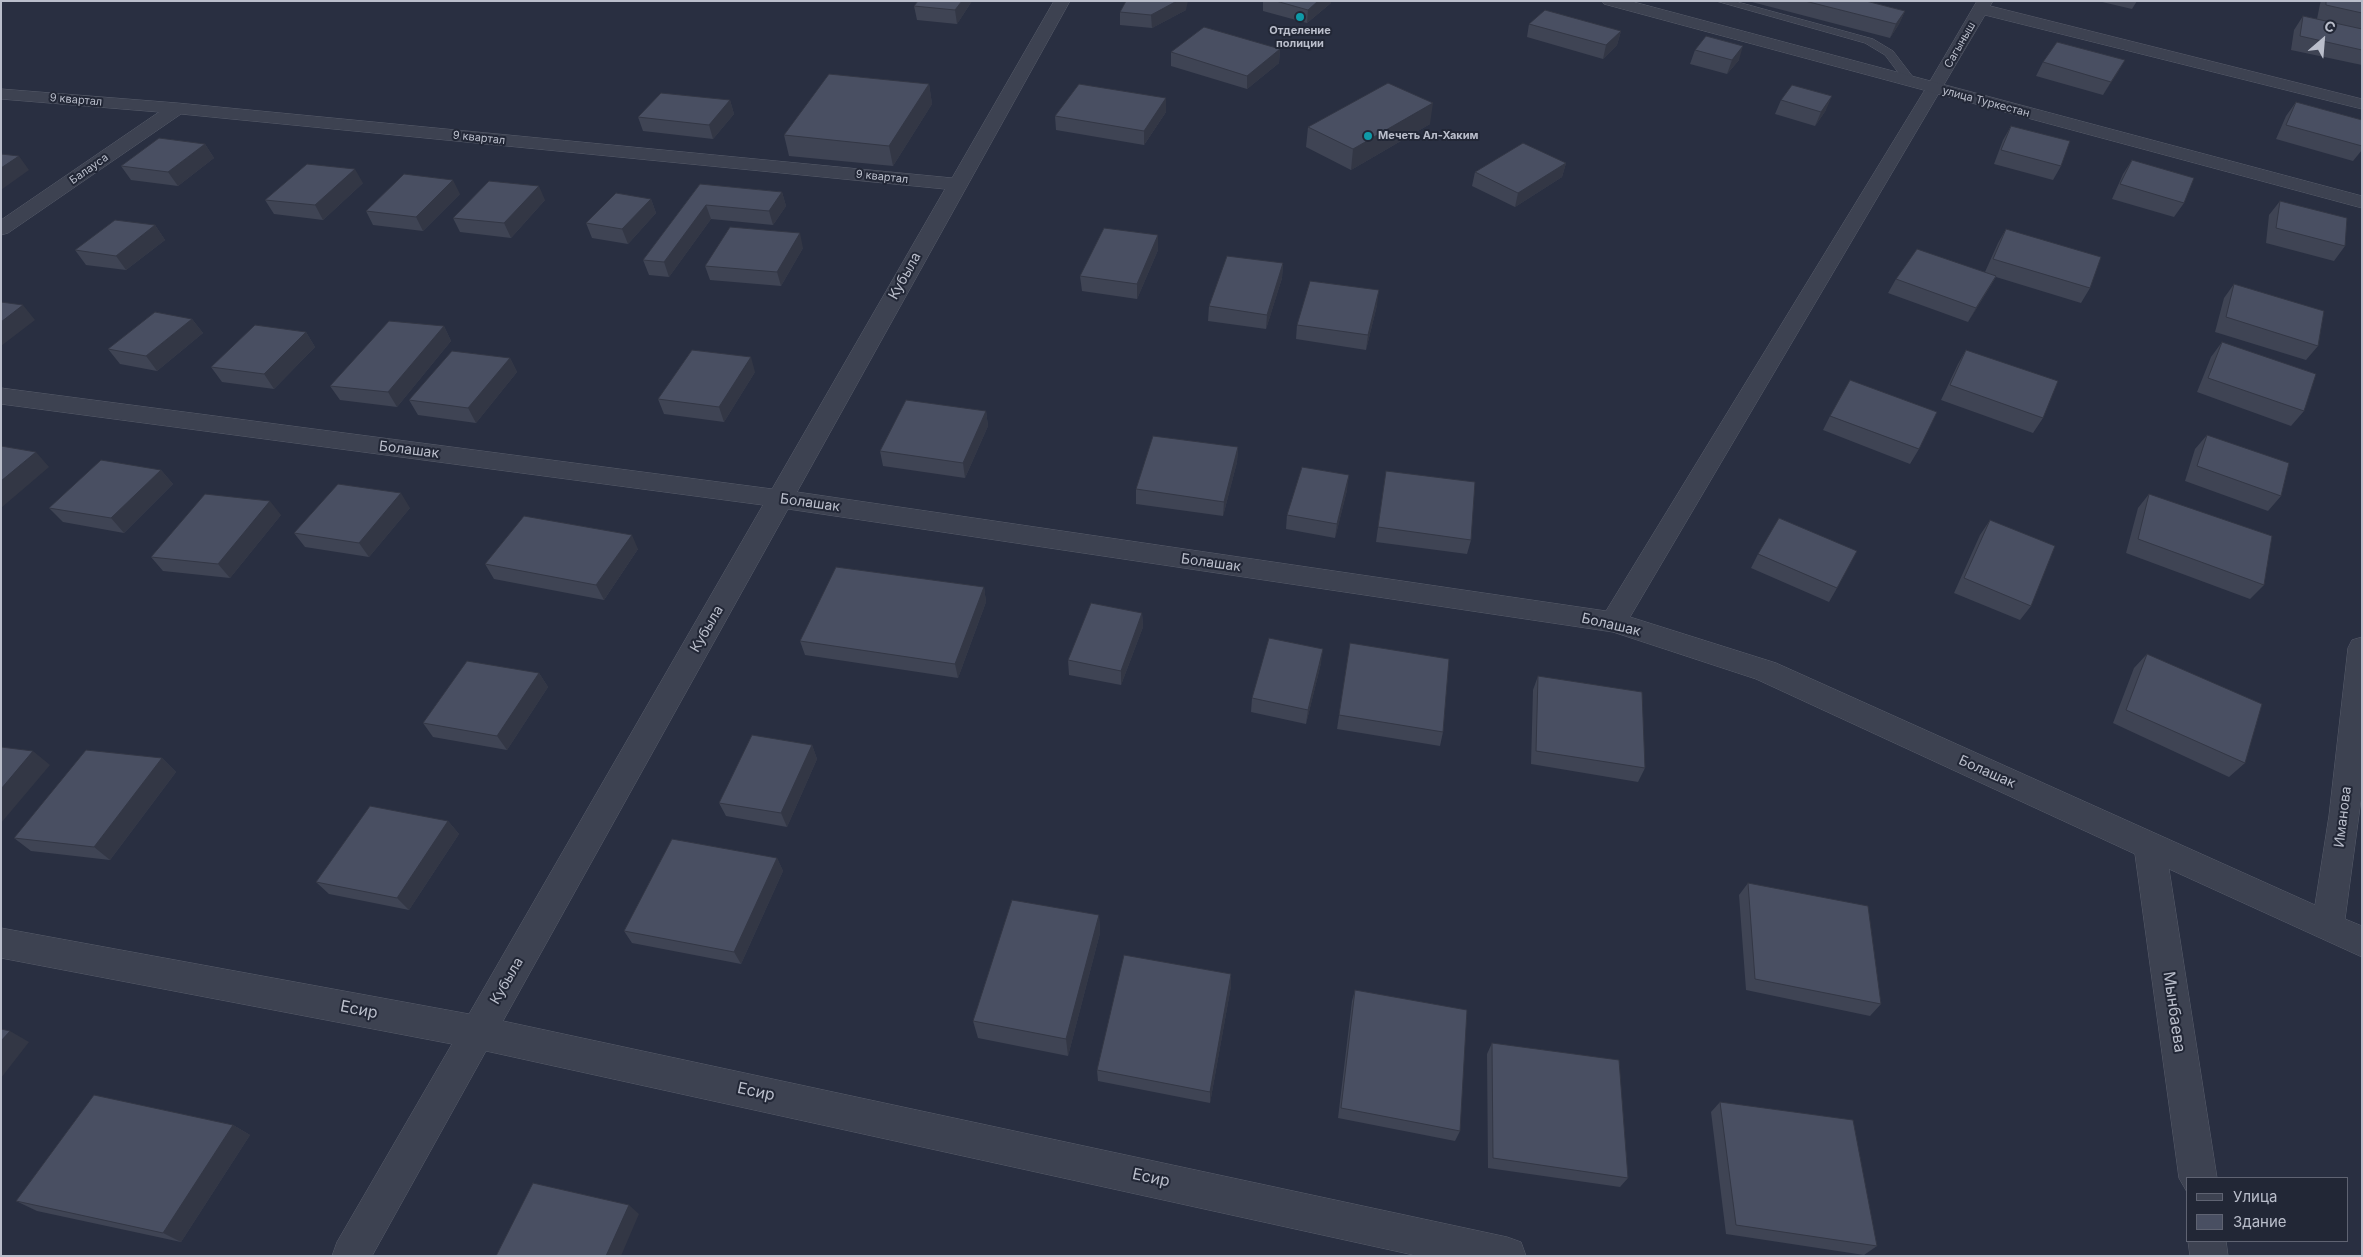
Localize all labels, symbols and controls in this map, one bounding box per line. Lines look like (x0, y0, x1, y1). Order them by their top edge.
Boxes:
marker: Отделение полиции (1294, 11, 1306, 23)
north arrow (2298, 15, 2348, 65)
text: С (2322, 16, 2339, 36)
street label: Сагыныш (1942, 20, 1978, 70)
place label: Отделение полиции (1269, 24, 1331, 50)
street label: улица Туркестан (1941, 84, 2031, 120)
street label: 9 квартал (49, 91, 103, 109)
street label: 9 квартал (452, 129, 506, 147)
place label: Мечеть Ал-Хаким (1378, 129, 1478, 143)
marker: Мечеть Ал-Хаким (1362, 130, 1374, 142)
street label: Балауса (67, 151, 111, 187)
street label: 9 квартал (855, 168, 909, 186)
street label: Кубыла (885, 250, 925, 302)
street label: Болашак (378, 438, 440, 462)
street label: Болашак (779, 490, 841, 516)
street label: Болашак (1180, 550, 1242, 576)
street label: Кубыла (687, 603, 727, 655)
street label: Болашак (1580, 610, 1642, 640)
street label: Болашак (1956, 752, 2018, 792)
street label: Иманова (2331, 785, 2355, 849)
street label: Кубыла (487, 955, 527, 1007)
street label: Мынбаева (2159, 970, 2189, 1054)
street label: Есир (339, 997, 379, 1023)
street label: Есир (735, 1079, 777, 1105)
street label: Есир (1130, 1165, 1172, 1191)
legend (2186, 1177, 2348, 1242)
text: Улица (2233, 1187, 2277, 1206)
text: Здание (2233, 1212, 2287, 1231)

